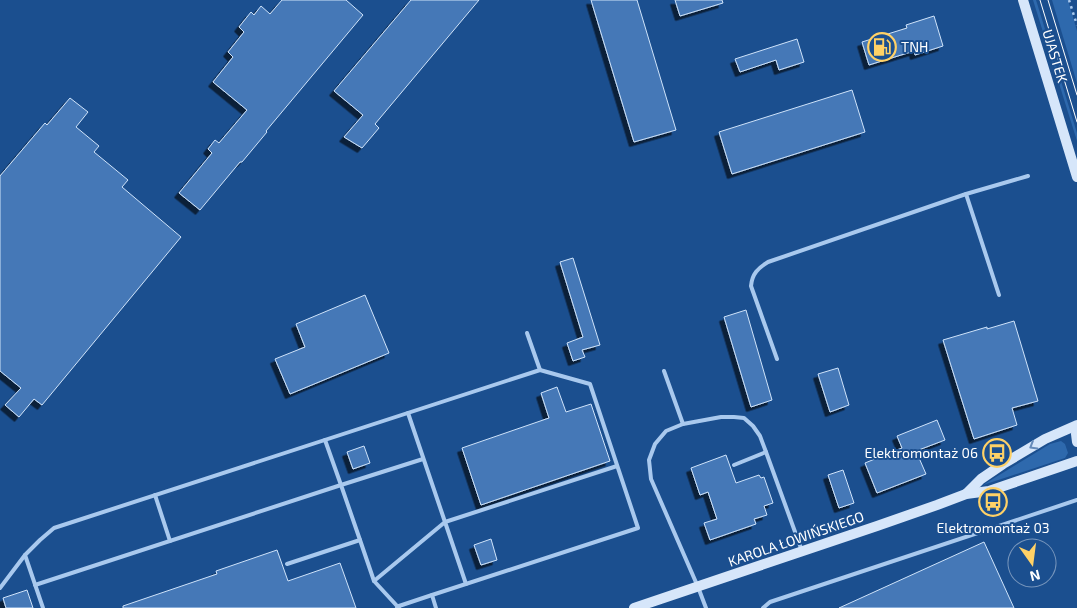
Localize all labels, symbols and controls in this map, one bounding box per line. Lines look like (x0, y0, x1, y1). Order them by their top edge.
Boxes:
street label: UJASTEK (1039, 27, 1072, 85)
fuel station icon: TNH (867, 32, 897, 62)
place label: TNH (901, 38, 928, 55)
bus stop icon: Elektromontaż 06 (982, 438, 1012, 468)
one-way arrow (1030, 439, 1039, 449)
place label: Elektromontaż 06 (865, 444, 978, 461)
bus stop icon: Elektromontaż 03 (978, 487, 1008, 517)
street label: KAROLA ŁOWIŃSKIEGO (726, 507, 866, 570)
place label: Elektromontaż 03 (936, 519, 1050, 536)
north arrow (1007, 538, 1057, 588)
text: N (1028, 567, 1042, 586)

